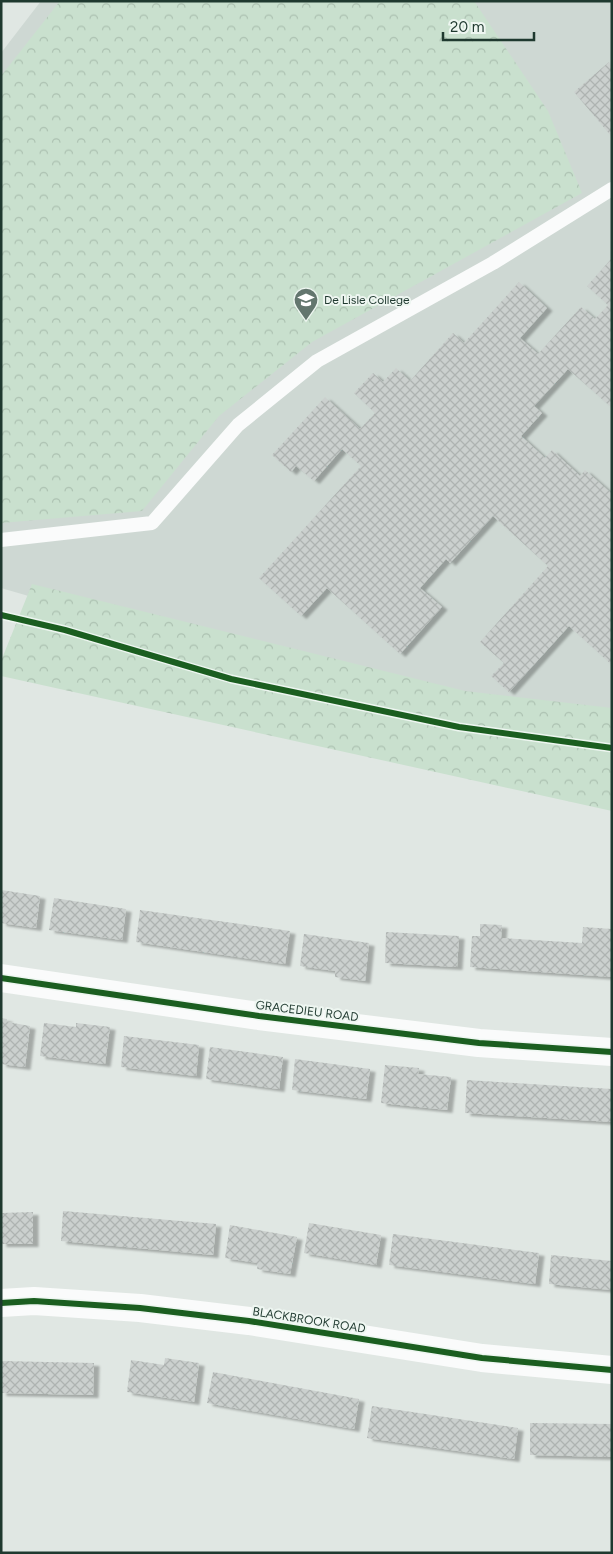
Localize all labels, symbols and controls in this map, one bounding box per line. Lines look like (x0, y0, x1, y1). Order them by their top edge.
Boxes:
scale bar (443, 10, 534, 42)
text: 20 m (450, 18, 484, 36)
school or university icon: De Lisle College (293, 287, 319, 321)
place label: De Lisle College (324, 293, 410, 307)
street label: GRACEDIEU ROAD (255, 998, 359, 1024)
street label: BLACKBROOK ROAD (251, 1304, 367, 1336)

